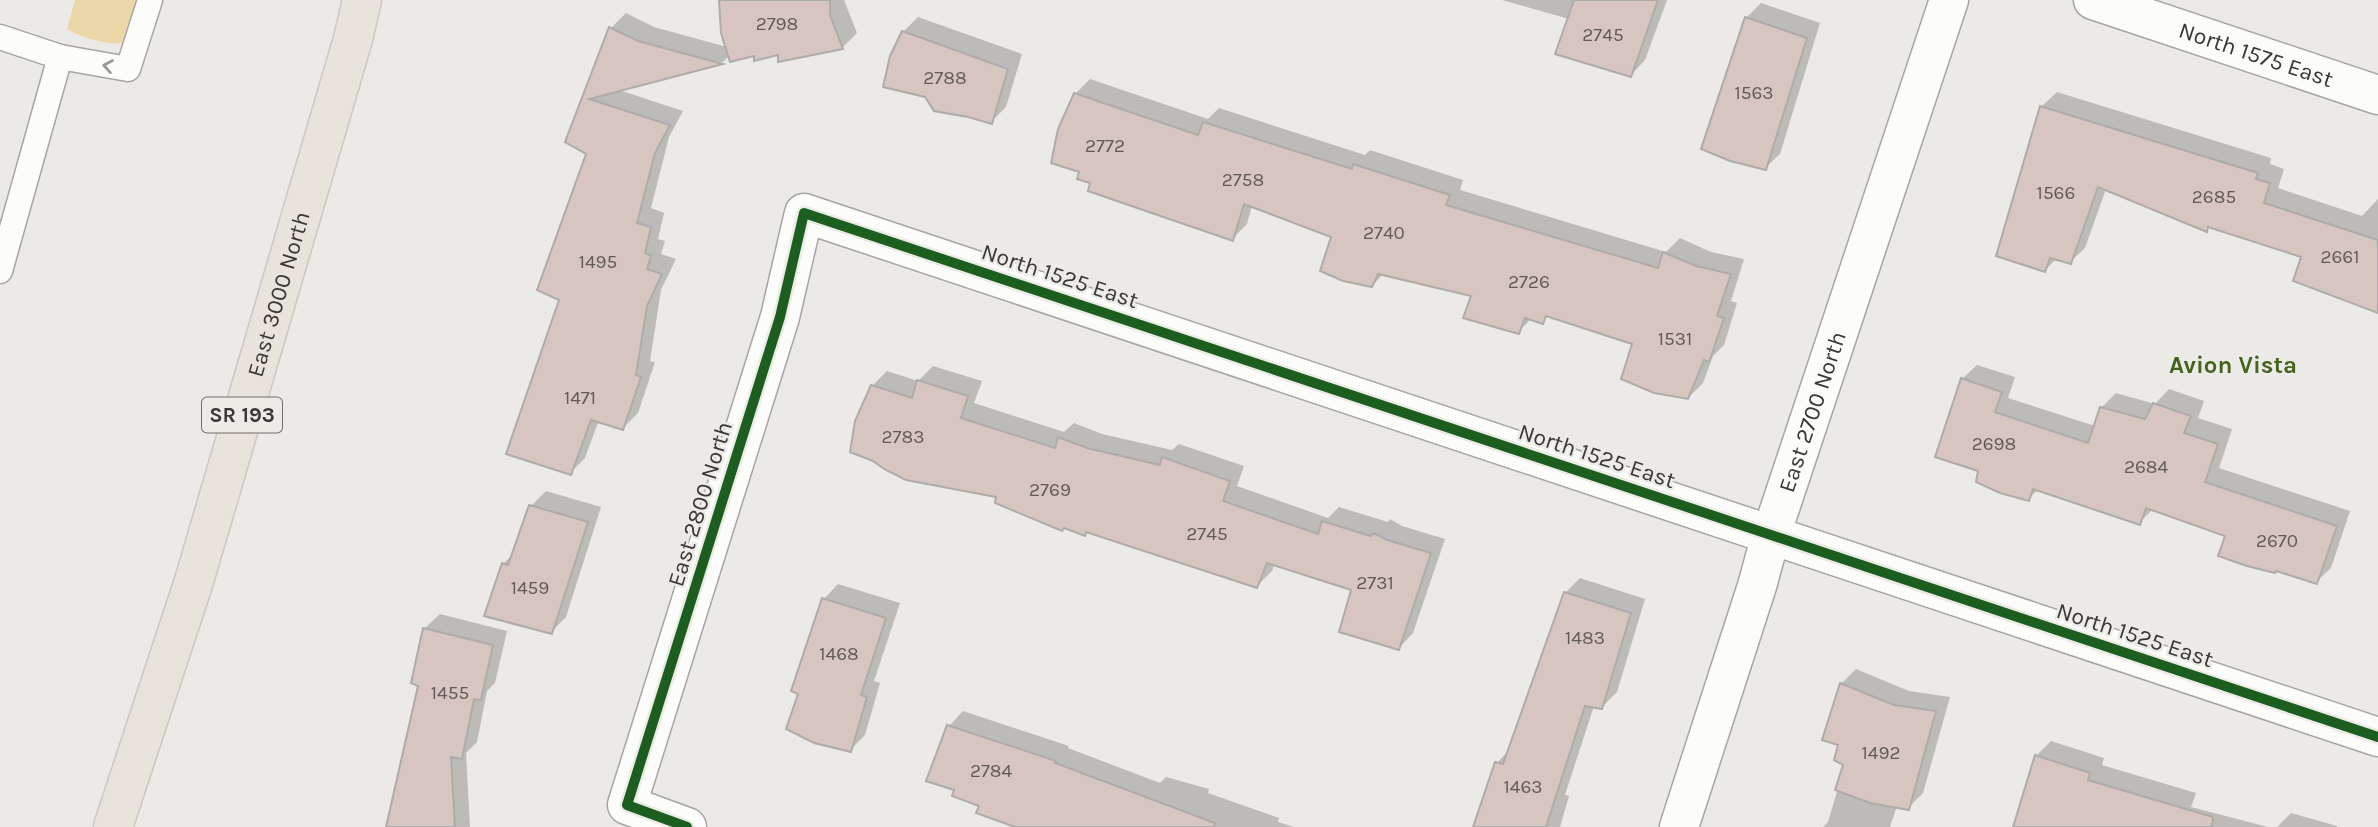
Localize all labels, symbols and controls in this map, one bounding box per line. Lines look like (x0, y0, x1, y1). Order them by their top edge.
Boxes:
house number: 2798 (756, 13, 798, 35)
street label: North 1575 East (2176, 16, 2337, 93)
house number: 2745 (1582, 24, 1624, 46)
one-way arrow (102, 59, 114, 74)
house number: 2788 (923, 67, 967, 89)
house number: 1563 (1734, 82, 1774, 104)
house number: 2772 (1085, 135, 1125, 157)
house number: 2758 (1222, 169, 1264, 191)
house number: 1566 (2037, 182, 2075, 204)
house number: 2685 (2192, 186, 2236, 208)
street label: East 3000 North (241, 208, 315, 380)
house number: 2740 (1363, 222, 1405, 244)
street label: North 1525 East (978, 238, 1142, 314)
house number: 2661 (2320, 246, 2360, 268)
house number: 1495 (579, 251, 617, 273)
house number: 2726 (1508, 271, 1550, 293)
house number: 1531 (1658, 328, 1692, 350)
street label: East 2700 North (1773, 328, 1851, 496)
district label: Avion Vista (2169, 351, 2297, 379)
house number: 1471 (564, 387, 596, 409)
road number: SR 193 (202, 398, 282, 432)
street label: East 2800 North (662, 418, 738, 590)
street label: North 1525 East (1515, 418, 1679, 494)
house number: 2783 (882, 426, 924, 448)
house number: 2698 (1972, 433, 2016, 455)
house number: 2684 (2124, 456, 2168, 478)
house number: 2769 (1029, 479, 1071, 501)
house number: 2745 (1186, 523, 1228, 545)
house number: 2670 (2256, 530, 2298, 552)
house number: 2731 (1356, 572, 1394, 594)
house number: 1459 (511, 577, 549, 599)
street label: North 1525 East (2053, 597, 2217, 673)
house number: 1483 (1565, 627, 1605, 649)
house number: 1468 (819, 643, 859, 665)
house number: 1455 (431, 682, 469, 704)
house number: 1492 (1862, 742, 1900, 764)
house number: 2784 (970, 760, 1012, 782)
house number: 1463 (1504, 776, 1543, 798)

